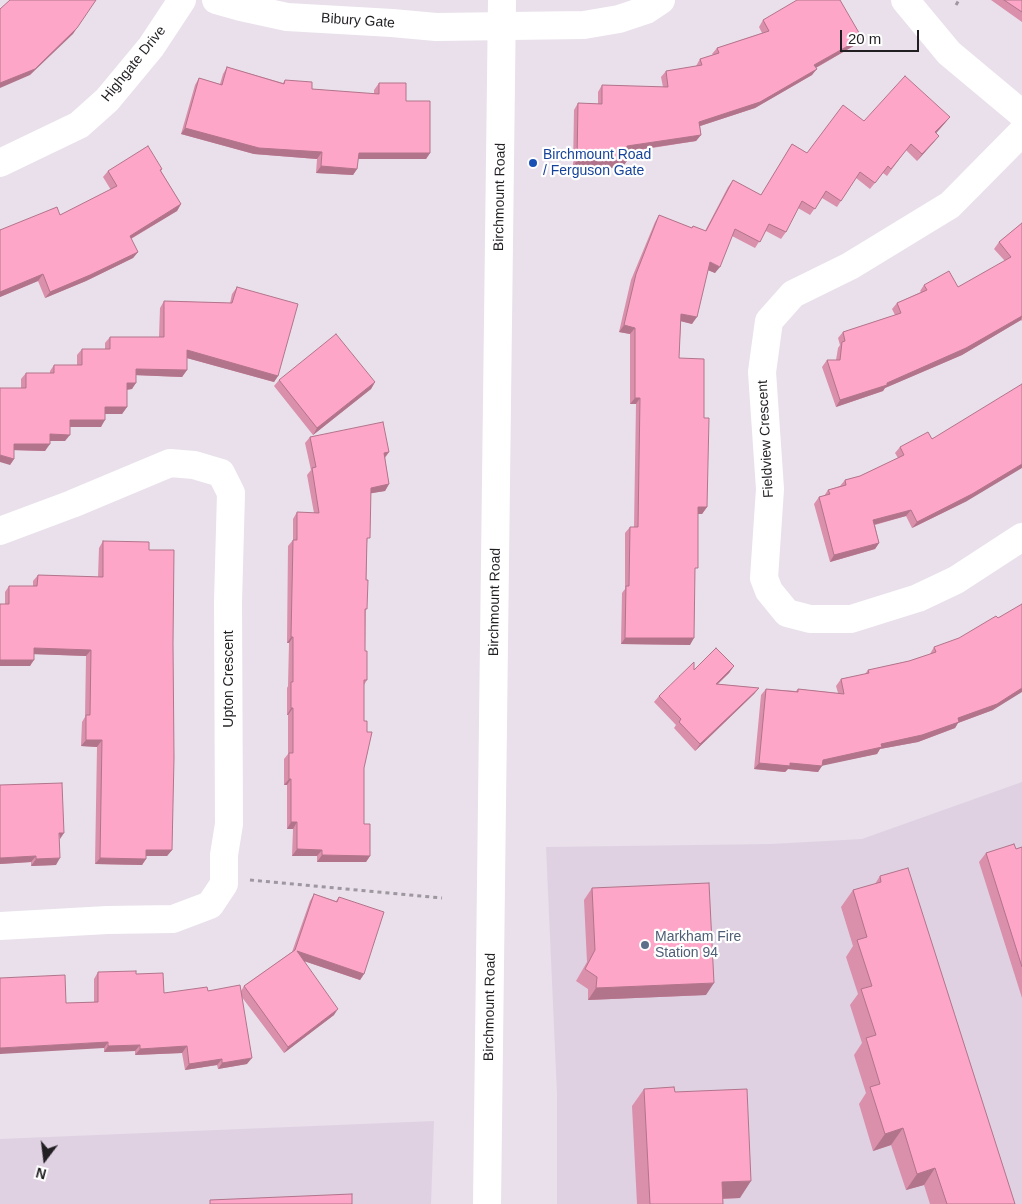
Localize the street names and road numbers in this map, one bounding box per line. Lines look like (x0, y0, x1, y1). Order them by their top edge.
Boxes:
street label: Bibury Gate (321, 10, 395, 32)
street label: Highgate Drive (98, 23, 170, 105)
street label: Birchmount Road (491, 143, 509, 251)
street label: Fieldview Crescent (755, 380, 777, 498)
street label: Birchmount Road (486, 548, 504, 656)
street label: Upton Crescent (221, 630, 237, 728)
street label: Birchmount Road (481, 953, 499, 1061)

